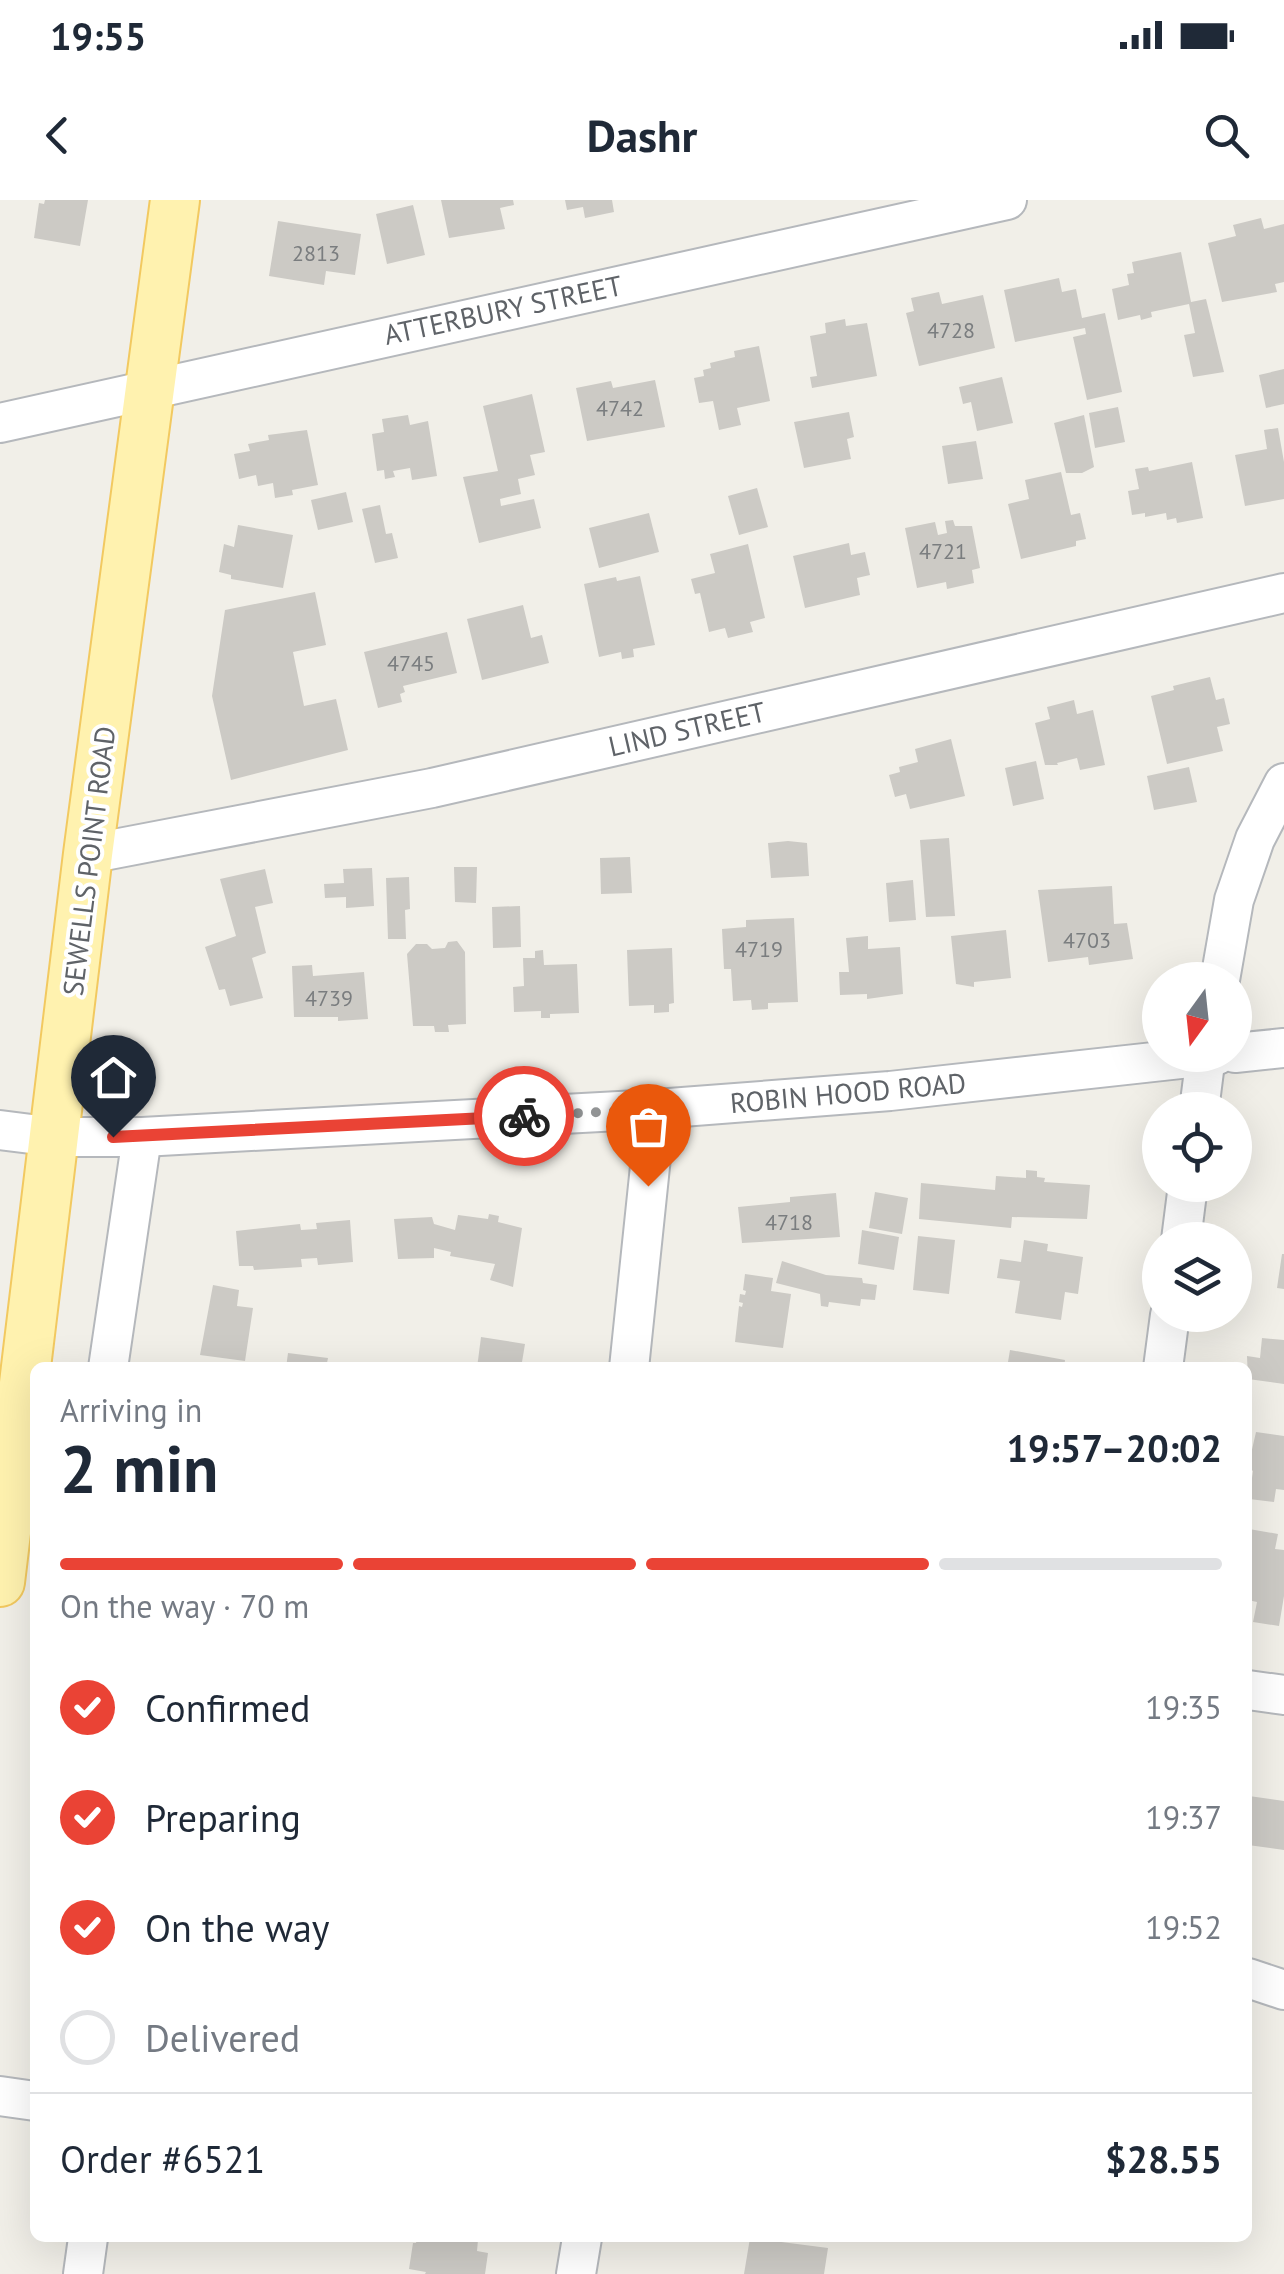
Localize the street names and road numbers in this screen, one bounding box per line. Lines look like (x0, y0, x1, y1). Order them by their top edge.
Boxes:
street label: ATTERBURY STREET (380, 266, 626, 353)
street label: LIND STREET (605, 692, 769, 765)
street label: SEWELLS POINT ROAD (54, 724, 123, 998)
street label: ROBIN HOOD ROAD (728, 1064, 968, 1121)

